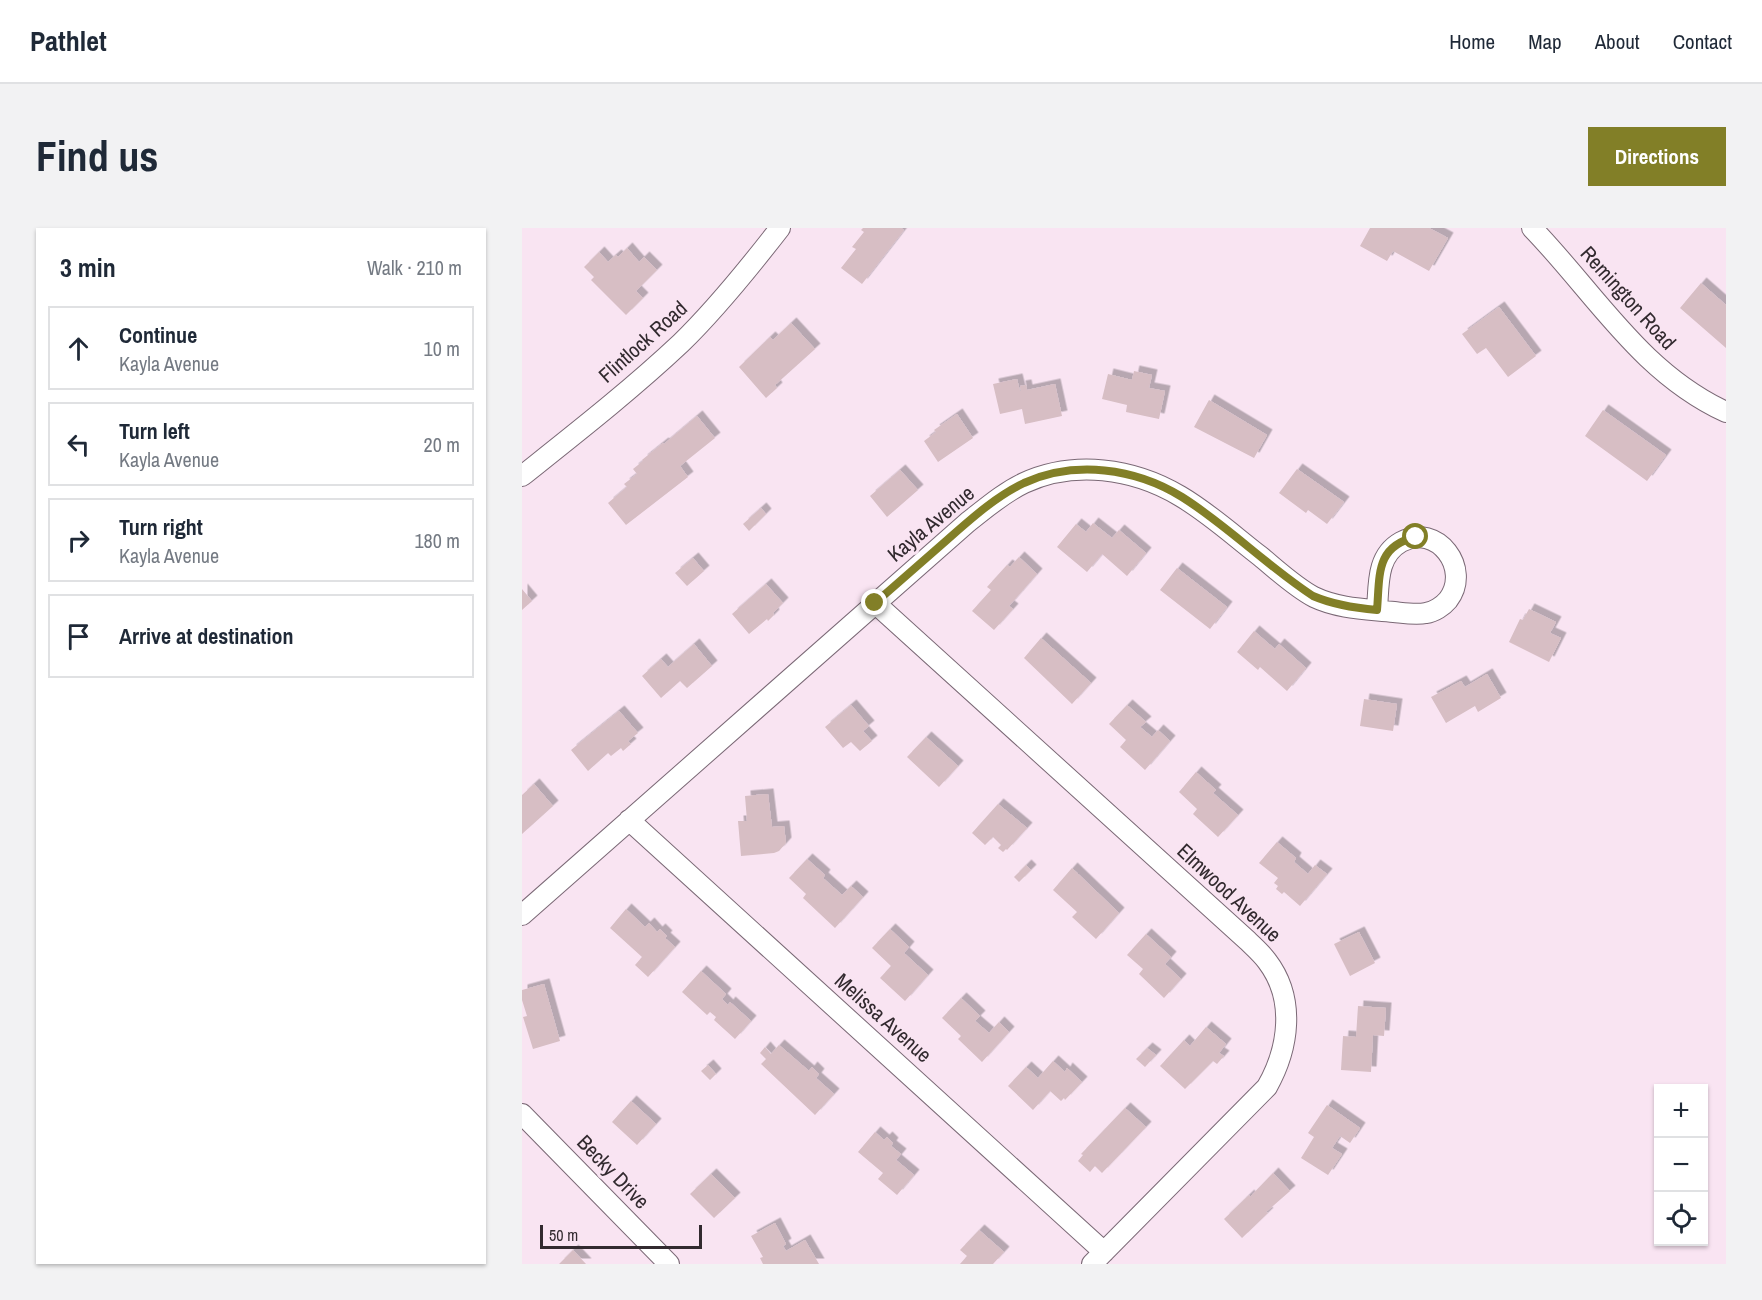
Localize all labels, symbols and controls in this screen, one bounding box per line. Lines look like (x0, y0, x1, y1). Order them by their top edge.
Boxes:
text: Pathlet (30, 22, 107, 60)
text: Home (1449, 27, 1495, 56)
text: Map (1528, 27, 1562, 56)
text: About (1595, 27, 1640, 56)
text: Contact (1673, 27, 1732, 56)
button: Directions (1588, 127, 1726, 186)
text: Find us (36, 128, 158, 184)
street label: Remington Road (1574, 240, 1683, 356)
text: 3 min (60, 250, 116, 285)
text: Walk · 210 m (367, 254, 462, 281)
street label: Flintlock Road (592, 294, 693, 389)
text: Continue (119, 320, 197, 350)
icon: ahead (62, 332, 95, 365)
text: 10 m (424, 335, 460, 362)
text: Kayla Avenue (119, 350, 219, 377)
text: Turn left (119, 416, 190, 446)
icon: left (62, 428, 95, 461)
text: 20 m (424, 431, 460, 458)
text: Kayla Avenue (119, 446, 219, 473)
street label: Kayla Avenue (881, 479, 980, 568)
text: Turn right (119, 512, 203, 542)
route start (1402, 523, 1428, 549)
icon: right (62, 524, 95, 557)
text: 180 m (414, 527, 460, 554)
text: Kayla Avenue (119, 542, 219, 569)
route end (861, 589, 887, 615)
icon: arrive (62, 620, 95, 653)
text: Arrive at destination (119, 621, 293, 651)
street label: Elmwood Avenue (1171, 837, 1288, 949)
street label: Melissa Avenue (829, 966, 938, 1069)
map controls (1654, 1084, 1708, 1246)
button: + (1654, 1084, 1708, 1138)
street label: Becky Drive (571, 1128, 656, 1215)
button: − (1654, 1138, 1708, 1192)
button: locate (1654, 1192, 1708, 1246)
scale bar (540, 1222, 702, 1250)
text: 50 m (549, 1224, 578, 1246)

